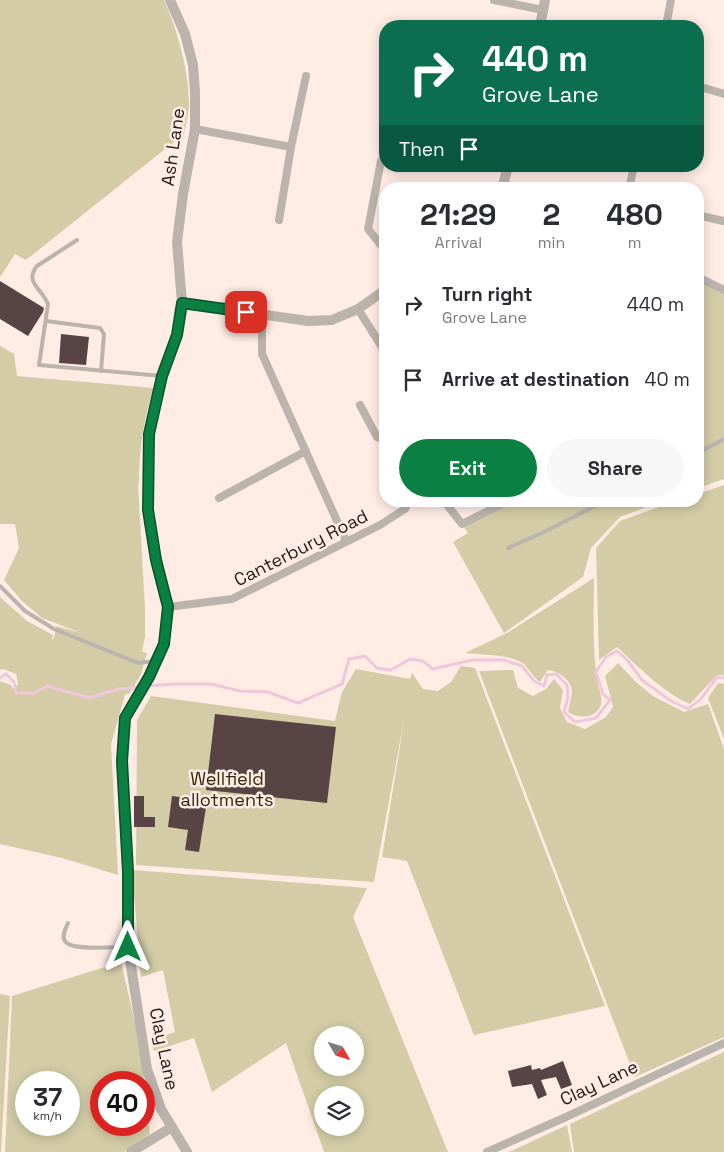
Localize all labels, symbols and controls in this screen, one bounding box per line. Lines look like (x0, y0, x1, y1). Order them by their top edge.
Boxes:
text: 440 m (482, 37, 588, 81)
icon: right (399, 40, 464, 105)
text: Grove Lane (482, 80, 599, 108)
street label: Ash Lane (156, 107, 189, 187)
icon: arrive (455, 135, 483, 163)
text: Then (399, 137, 445, 162)
text: 21:29 (420, 195, 497, 234)
text: 2 (543, 195, 560, 234)
text: 480 (606, 195, 663, 234)
text: Arrival (435, 232, 482, 253)
text: min (538, 232, 565, 253)
text: m (628, 232, 641, 253)
text: Turn right (442, 282, 532, 307)
pin (225, 291, 267, 333)
icon: right (399, 291, 427, 319)
text: 440 m (627, 292, 684, 317)
icon: arrive (232, 298, 260, 326)
text: Grove Lane (442, 307, 527, 328)
icon: arrive (399, 366, 427, 394)
text: Arrive at destination (442, 367, 630, 392)
text: 40 m (645, 367, 690, 392)
button: Exit (399, 439, 537, 497)
button: Share (547, 439, 684, 497)
street label: Canterbury Road (230, 504, 372, 591)
park label: Wellfield allotments (181, 767, 273, 811)
position arrow (101, 920, 153, 972)
street label: Clay Lane (145, 1006, 184, 1092)
north arrow (314, 1026, 364, 1076)
map controls (314, 1026, 364, 1136)
street label: Clay Lane (556, 1054, 642, 1111)
speed limit sign: 40 (90, 1071, 155, 1136)
text: 37 (33, 1081, 62, 1113)
button: layers (314, 1086, 364, 1136)
text: km/h (33, 1108, 62, 1124)

